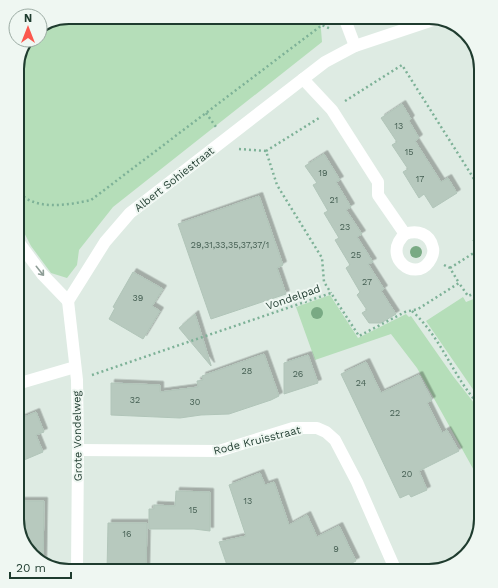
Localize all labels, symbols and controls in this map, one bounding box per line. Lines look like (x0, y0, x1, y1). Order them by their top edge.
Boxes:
north arrow (8, 8, 48, 48)
text: N (24, 12, 32, 25)
house number: 13 (395, 121, 403, 131)
street label: Albert Sohiestraat (132, 144, 217, 215)
house number: 15 (405, 147, 413, 157)
house number: 19 (318, 168, 328, 178)
house number: 17 (416, 174, 424, 184)
house number: 21 (330, 195, 338, 205)
house number: 23 (340, 222, 350, 232)
house number: 29,31,33,35,37,37/1 (191, 240, 269, 250)
house number: 25 (351, 250, 361, 260)
one-way arrow (36, 266, 45, 276)
house number: 27 (362, 277, 372, 287)
street label: Vondelpad (264, 282, 322, 313)
house number: 39 (133, 293, 143, 303)
house number: 28 (242, 366, 252, 376)
house number: 26 (293, 369, 303, 379)
house number: 24 (356, 378, 367, 388)
street label: Grote Vondelweg (70, 390, 85, 481)
house number: 32 (130, 395, 140, 405)
house number: 30 (190, 397, 201, 407)
house number: 22 (390, 408, 400, 418)
street label: Rode Kruisstraat (212, 423, 302, 458)
house number: 20 (402, 469, 413, 479)
house number: 13 (244, 496, 252, 506)
house number: 15 (189, 505, 197, 515)
house number: 16 (123, 529, 131, 539)
house number: 9 (333, 544, 339, 554)
scale bar (10, 554, 71, 580)
text: 20 m (16, 561, 46, 575)

